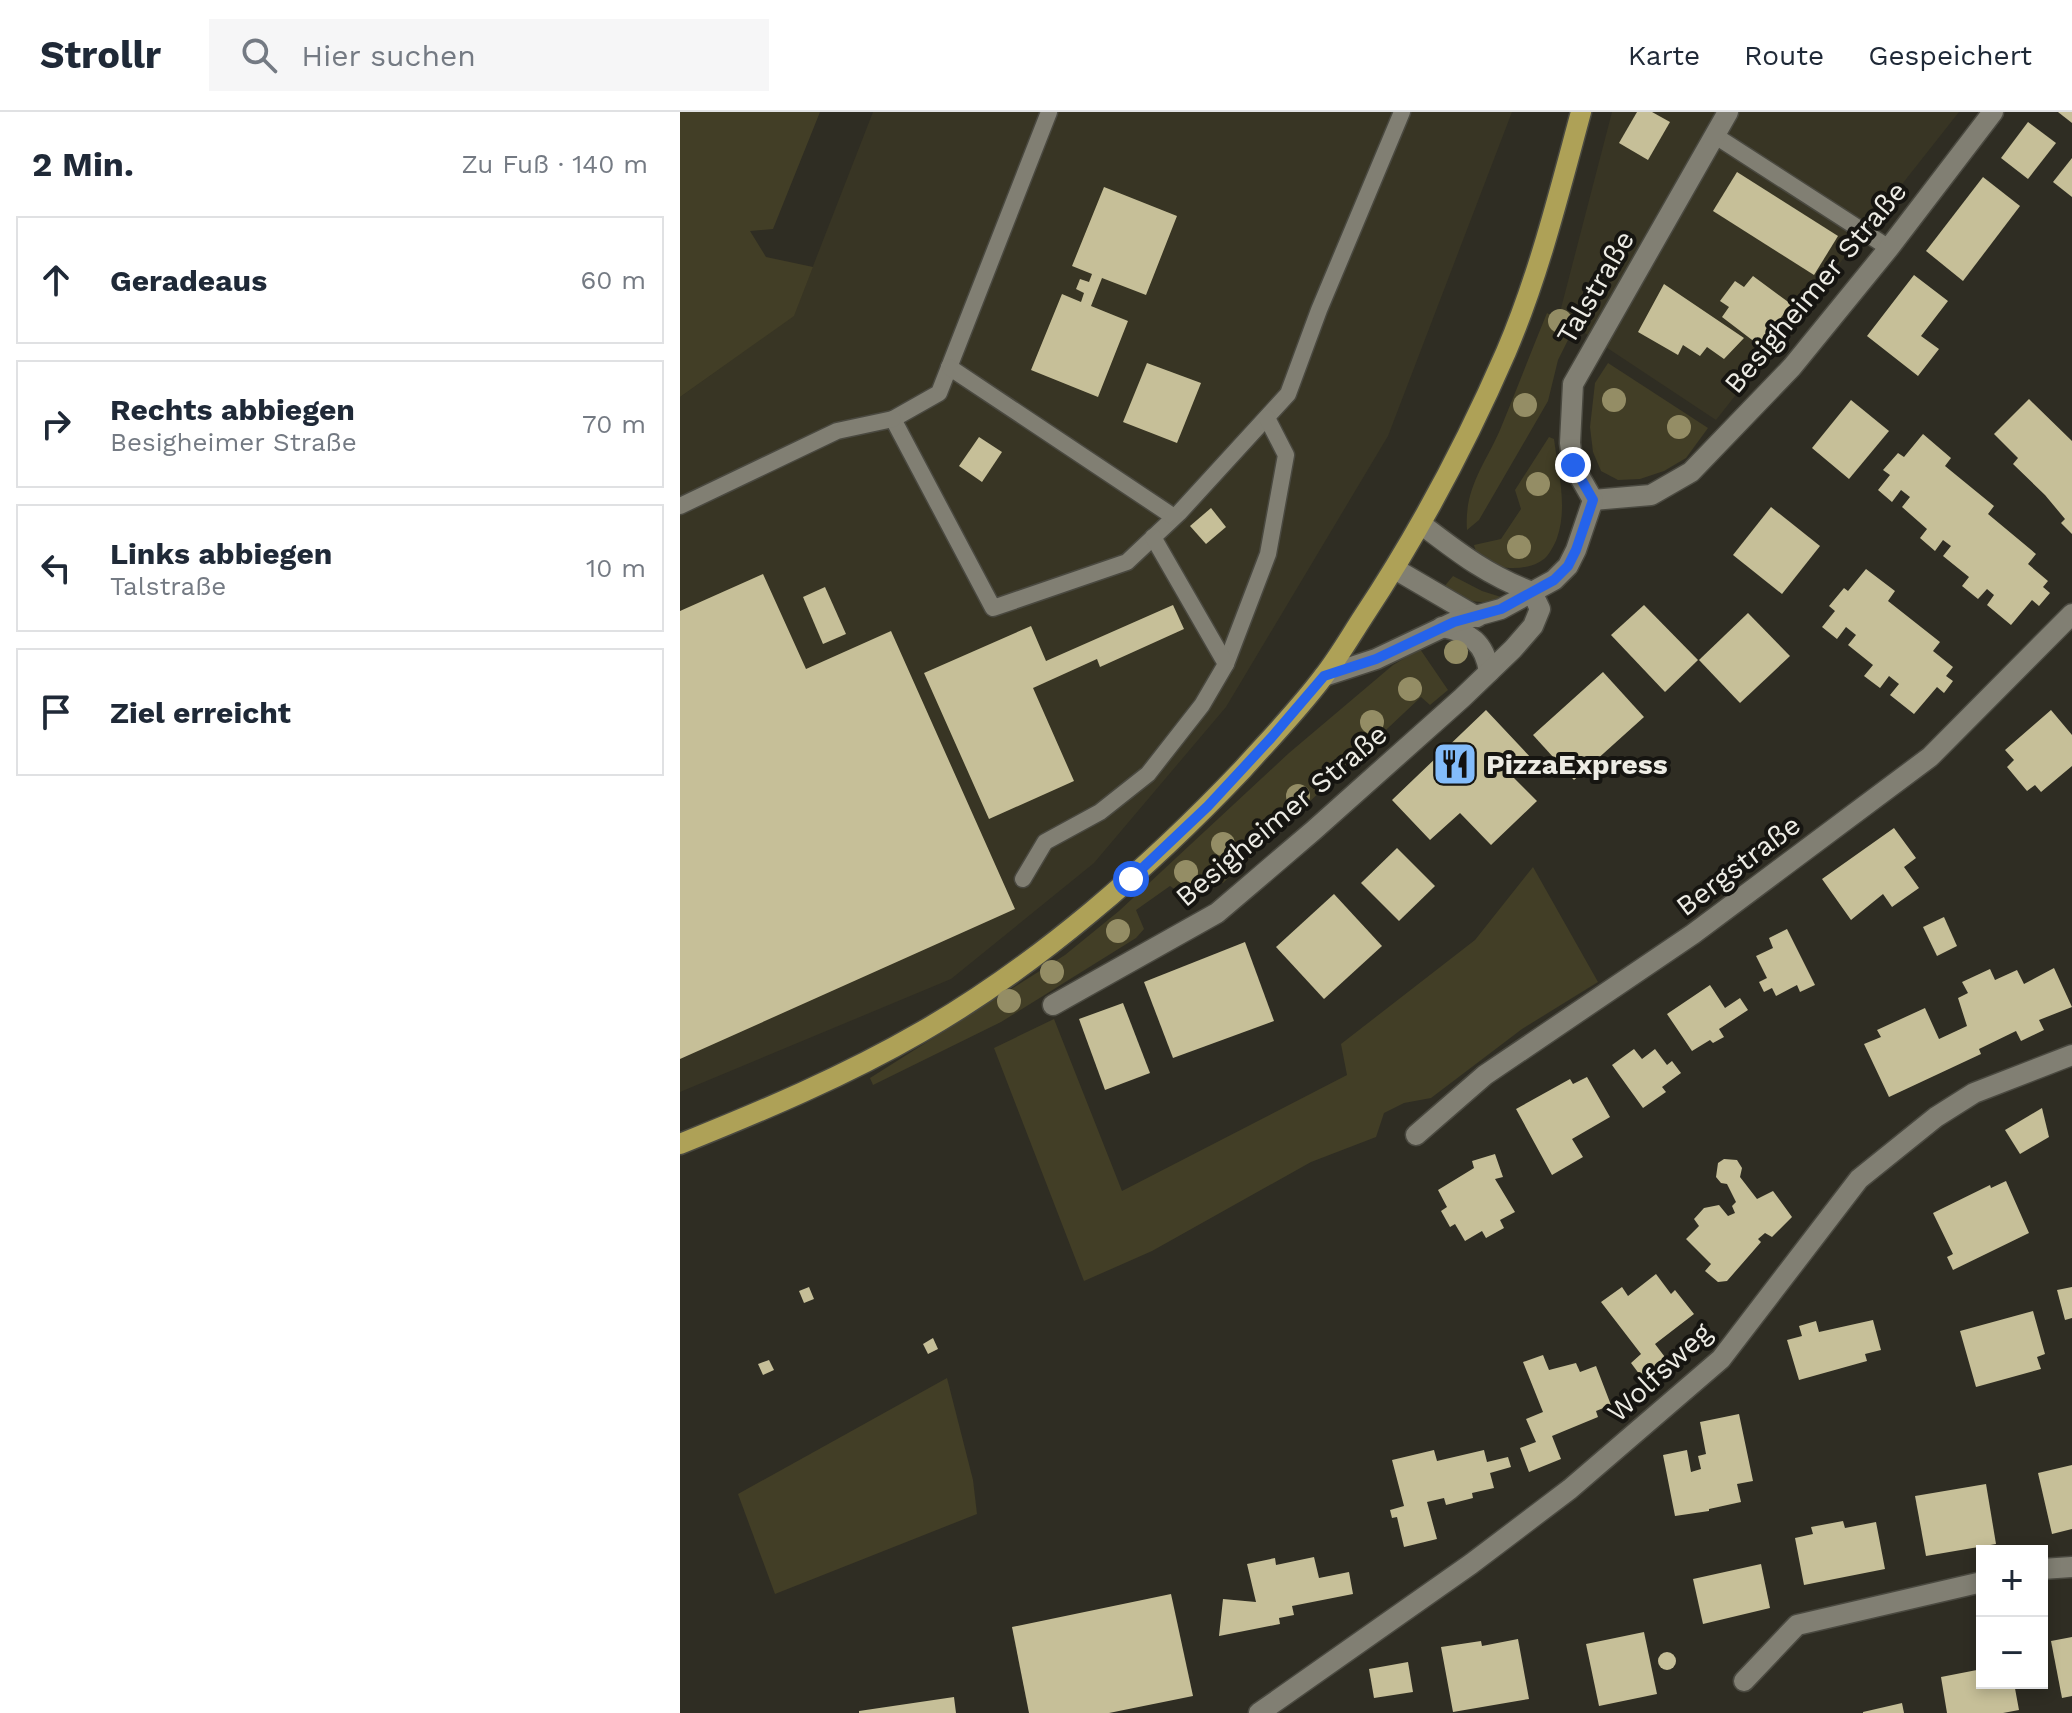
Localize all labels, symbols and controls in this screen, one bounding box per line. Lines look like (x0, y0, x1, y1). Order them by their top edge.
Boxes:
search box (209, 19, 769, 91)
text: Strollr (40, 33, 161, 77)
icon: search (237, 33, 281, 77)
text: Hier suchen (301, 38, 476, 73)
text: Karte (1628, 39, 1700, 72)
text: Route (1744, 39, 1824, 72)
text: Gespeichert (1868, 39, 2032, 72)
text: 2 Min. (32, 144, 134, 184)
text: Zu Fuß · 140 m (461, 149, 648, 179)
street label: Besigheimer Straße (1717, 175, 1913, 400)
street label: Talstraße (1550, 225, 1641, 350)
icon: ahead (34, 258, 78, 302)
text: Geradeaus (110, 263, 267, 298)
text: 60 m (580, 265, 646, 295)
text: Rechts abbiegen (110, 392, 355, 427)
icon: right (34, 402, 78, 446)
text: 70 m (582, 409, 646, 439)
text: Besigheimer Straße (110, 427, 357, 457)
route end (1555, 447, 1591, 483)
text: Links abbiegen (110, 536, 332, 571)
icon: left (34, 546, 78, 590)
text: 10 m (586, 553, 646, 583)
text: Talstraße (110, 571, 226, 601)
icon: arrive (34, 690, 78, 734)
text: Ziel erreicht (110, 695, 291, 730)
street label: Besigheimer Straße (1169, 717, 1394, 913)
restaurant icon: PizzaExpress (1431, 740, 1479, 788)
place label: PizzaExpress (1486, 748, 1668, 781)
street label: Bergstraße (1670, 808, 1807, 923)
route start (1113, 861, 1149, 897)
street label: Wolfsweg (1600, 1316, 1718, 1429)
map controls (1976, 1545, 2048, 1689)
button: + (1976, 1545, 2048, 1617)
button: − (1976, 1617, 2048, 1689)

